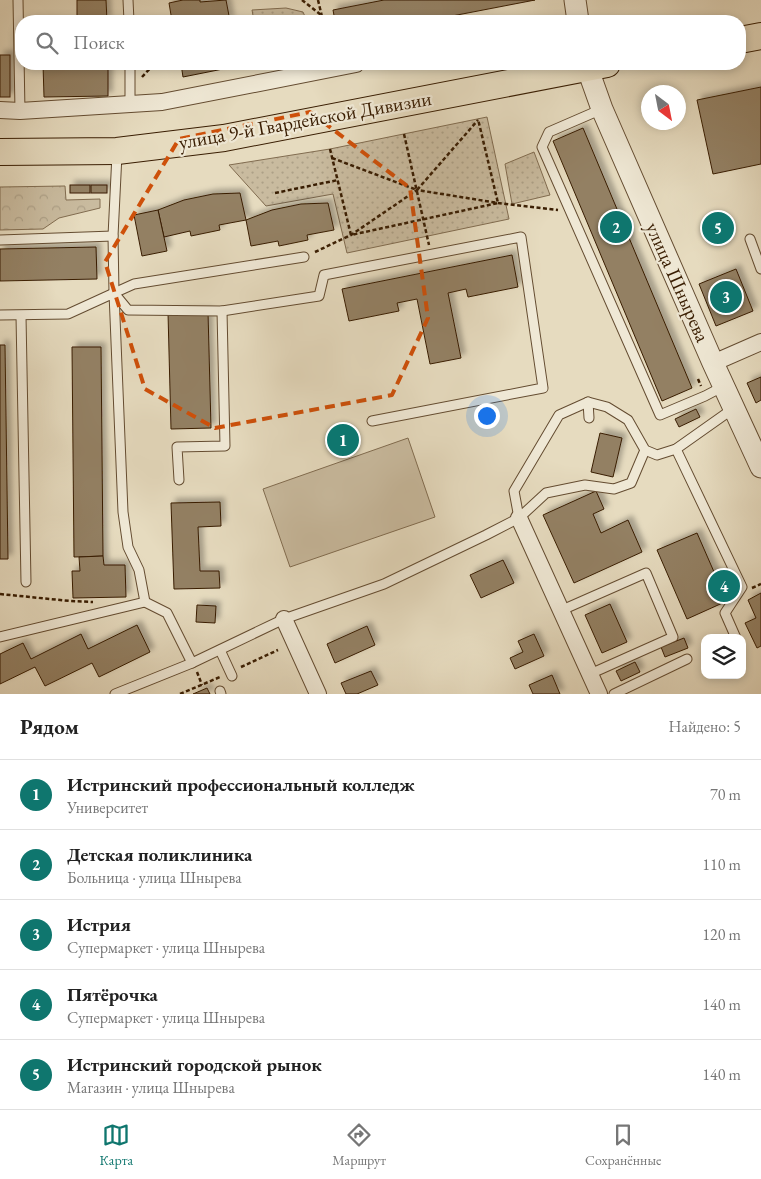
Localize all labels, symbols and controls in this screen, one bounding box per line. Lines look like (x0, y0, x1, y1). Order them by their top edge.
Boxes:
search box (15, 15, 746, 70)
icon: search (33, 29, 61, 57)
text: Поиск (73, 30, 125, 55)
street label: улица 9-й Гвардейской Дивизии (176, 85, 434, 155)
north arrow (641, 85, 686, 130)
pin: 2 (600, 208, 632, 246)
pin: 5 (702, 209, 734, 247)
street label: улица Шнырева (640, 218, 716, 346)
pin: 3 (710, 278, 742, 316)
your location (474, 403, 500, 429)
pin: 1 (327, 421, 359, 459)
pin: 4 (708, 567, 740, 605)
map controls (701, 634, 746, 679)
button: layers (701, 634, 746, 679)
text: Рядом (20, 713, 79, 740)
text: Найдено: 5 (669, 716, 741, 737)
text: Истринский профессиональный колледж (67, 772, 415, 797)
text: 1 (32, 784, 40, 805)
text: 70 m (710, 784, 741, 805)
text: Университет (67, 797, 148, 818)
text: Детская поликлиника (67, 842, 252, 867)
text: 2 (32, 854, 40, 875)
text: 110 m (702, 854, 741, 875)
text: Больница · улица Шнырева (67, 867, 242, 888)
text: Истрия (67, 912, 131, 937)
text: 3 (32, 924, 40, 945)
text: 120 m (702, 924, 741, 945)
text: Супермаркет · улица Шнырева (67, 937, 265, 958)
text: Пятёрочка (67, 982, 158, 1007)
text: 4 (32, 994, 40, 1015)
text: 140 m (702, 994, 741, 1015)
text: Супермаркет · улица Шнырева (67, 1007, 265, 1028)
text: Истринский городской рынок (67, 1052, 322, 1077)
text: 5 (32, 1064, 40, 1085)
text: 140 m (702, 1064, 741, 1085)
text: Магазин · улица Шнырева (67, 1077, 235, 1098)
tab: Карта (100, 1121, 133, 1169)
tab: Маршрут (332, 1121, 386, 1169)
tab: Сохранённые (585, 1121, 661, 1169)

